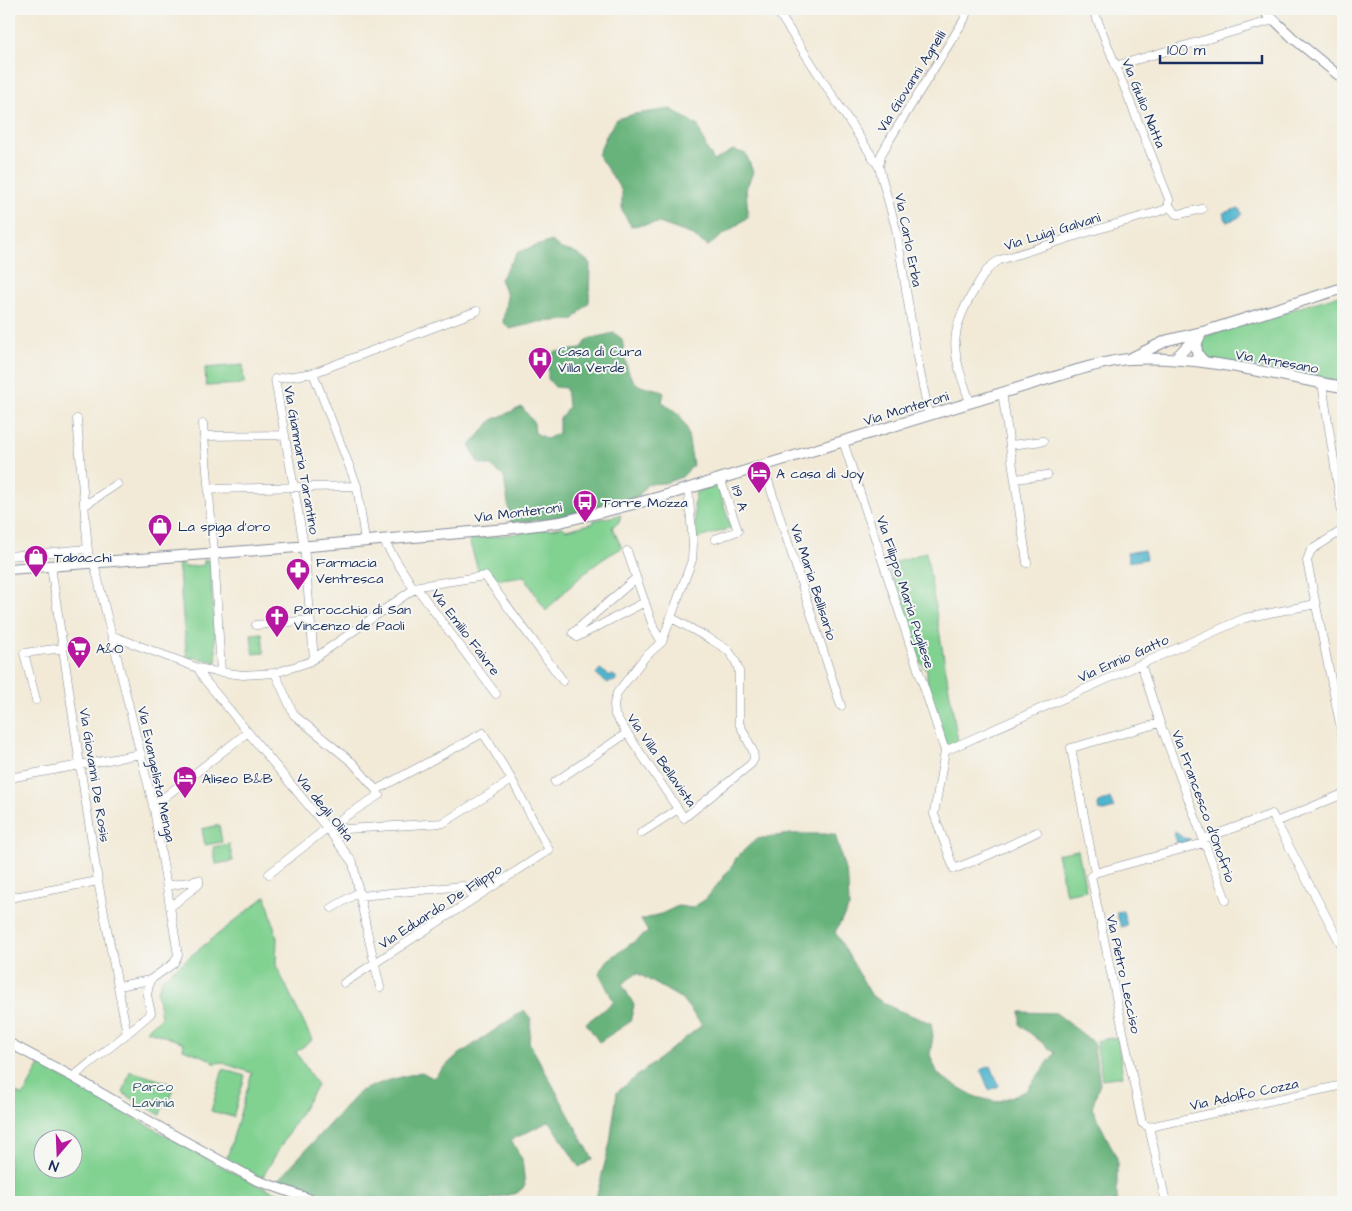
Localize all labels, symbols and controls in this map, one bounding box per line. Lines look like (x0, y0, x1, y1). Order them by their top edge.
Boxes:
street label: Via Giovanni Agnelli (872, 27, 951, 136)
scale bar (1160, 32, 1262, 64)
text: 100 m (1167, 40, 1206, 61)
street label: Via Giulio Natta (1116, 56, 1170, 151)
street label: Via Carlo Erba (889, 192, 927, 289)
street label: Via Luigi Galvani (1002, 208, 1103, 256)
place label: Casa di Cura Villa Verde (558, 342, 642, 378)
street label: Via Arnesano (1234, 345, 1320, 379)
hospital icon: Casa di Cura Villa Verde (527, 346, 553, 380)
street label: Via Gianmaria Tarantino (278, 384, 324, 536)
street label: Via Monteroni (861, 387, 951, 431)
hotel icon: A casa di Joy (746, 460, 772, 494)
place label: A casa di Joy (776, 464, 865, 484)
street label: 119 A (725, 483, 753, 514)
bus stop icon: Torre Mozza (572, 489, 598, 523)
place label: Torre Mozza (602, 493, 688, 513)
street label: Via Monteroni (473, 498, 563, 528)
shop icon: La spiga d'oro (147, 513, 173, 547)
street label: Via Filippo Maria Pugliese (871, 513, 939, 672)
place label: La spiga d'oro (178, 517, 270, 537)
street label: Via Maria Bellisario (785, 522, 841, 643)
shop icon: Tabacchi (23, 544, 49, 578)
place label: Tabacchi (54, 548, 112, 568)
place label: Farmacia Ventresca (316, 553, 383, 589)
pharmacy icon: Farmacia Ventresca (285, 557, 311, 591)
street label: Via Emilio Faivre (426, 585, 505, 681)
place label: Parrocchia di San Vincenzo de Paoli (294, 600, 411, 636)
church icon: Parrocchia di San Vincenzo de Paoli (264, 604, 290, 638)
street label: Via Ennio Gatto (1075, 630, 1172, 688)
supermarket icon: A&O (66, 635, 92, 669)
place label: A&O (96, 639, 124, 659)
street label: Via Evangelista Menga (132, 704, 180, 844)
street label: Via Giovanni De Rosis (74, 707, 115, 844)
street label: Via Villa Bellavista (621, 710, 701, 811)
street label: Via Francesco d'Onofrio (1166, 727, 1240, 885)
hotel icon: Aliseo B&B (172, 765, 198, 799)
place label: Aliseo B&B (202, 769, 273, 789)
street label: Via degli Olita (291, 769, 358, 846)
street label: Via Eduardo De Filippo (375, 859, 506, 954)
street label: Via Pietro Lecciso (1101, 913, 1145, 1036)
street label: Via Adolfo Cozza (1188, 1074, 1300, 1116)
park label: Parco Lavinia (132, 1077, 174, 1113)
north arrow (32, 1128, 82, 1178)
text: N (46, 1154, 62, 1176)

